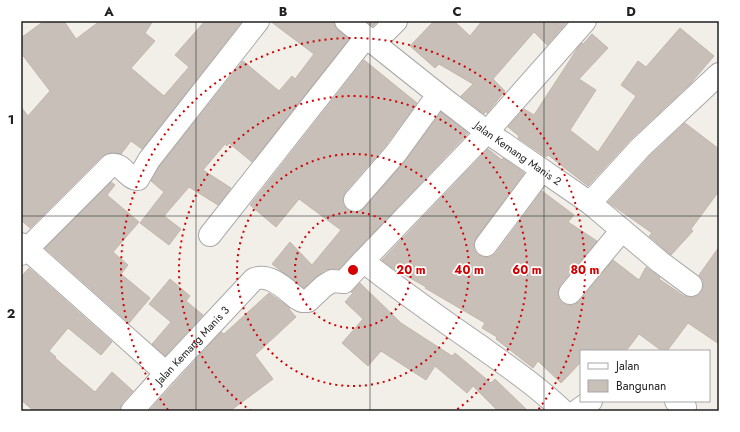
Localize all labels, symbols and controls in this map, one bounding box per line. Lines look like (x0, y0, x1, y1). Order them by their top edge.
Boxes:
text: A (103, 2, 114, 21)
text: B (279, 2, 288, 21)
text: C (452, 2, 462, 21)
text: D (626, 2, 636, 21)
text: 1 (8, 110, 14, 129)
street label: Jalan Kemang Manis 2 (470, 116, 565, 189)
text: 20 m (396, 261, 426, 279)
text: 40 m (454, 261, 484, 279)
text: 60 m (512, 261, 542, 279)
text: 80 m (571, 261, 600, 279)
centre of rings (346, 263, 360, 277)
street label: Jalan Kemang Manis 3 (150, 302, 233, 390)
text: 2 (7, 304, 15, 323)
legend (580, 350, 710, 402)
text: Jalan (614, 357, 639, 375)
text: Bangunan (616, 377, 666, 395)

